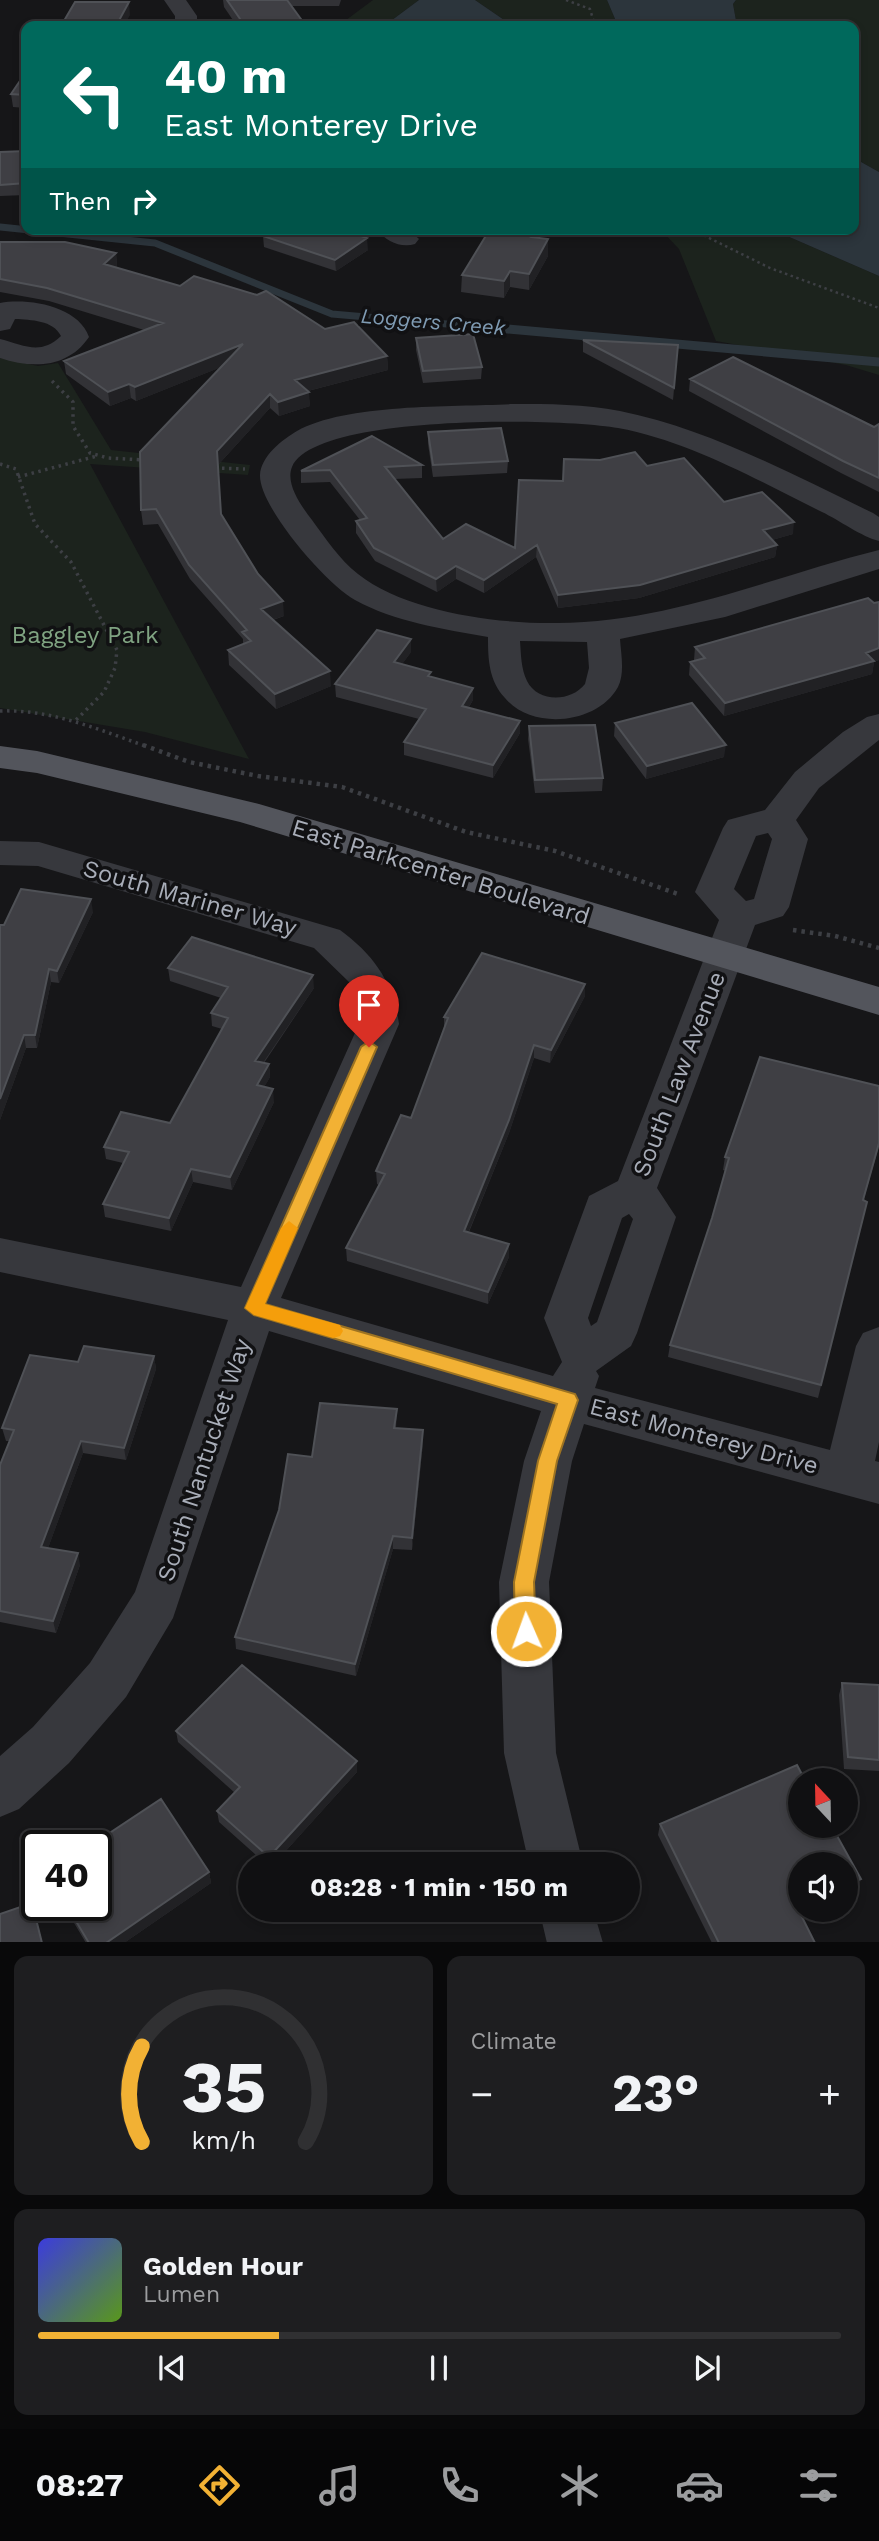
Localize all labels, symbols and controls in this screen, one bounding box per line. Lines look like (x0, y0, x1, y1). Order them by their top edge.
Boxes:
text: 40 m (164, 47, 287, 105)
icon: left (49, 49, 140, 140)
text: East Monterey Drive (164, 106, 478, 144)
icon: right (125, 182, 163, 220)
text: Then (49, 186, 111, 216)
water label: Loggers Creek (360, 303, 507, 340)
park label: Baggley Park (12, 621, 159, 649)
street label: East Parkcenter Boulevard (289, 813, 593, 931)
street label: South Mariner Way (80, 854, 301, 942)
street label: South Law Avenue (627, 968, 731, 1180)
pin (339, 975, 399, 1047)
icon: arrive (350, 986, 388, 1024)
street label: South Nantucket Way (152, 1335, 257, 1585)
street label: East Monterey Drive (587, 1392, 821, 1480)
position arrow (489, 1594, 563, 1668)
north arrow (788, 1768, 858, 1838)
map controls (788, 1768, 858, 1922)
speed limit sign: 40 (21, 1830, 112, 1921)
button: sound (788, 1852, 858, 1922)
text: 08:28 · 1 min · 150 m (310, 1872, 568, 1902)
text: Climate (471, 2028, 557, 2055)
text: 35 (180, 2044, 266, 2130)
text: 23° (612, 2063, 700, 2124)
text: − (471, 2072, 493, 2116)
text: + (818, 2072, 841, 2116)
text: km/h (191, 2125, 255, 2154)
text: Golden Hour (143, 2251, 303, 2281)
text: Lumen (143, 2281, 220, 2308)
icon: previous (153, 2349, 191, 2387)
icon: pause (420, 2349, 458, 2387)
icon: next (688, 2349, 726, 2387)
icon: directions (195, 2461, 244, 2510)
icon: music (315, 2461, 364, 2510)
icon: phone (435, 2461, 484, 2510)
icon: climate (555, 2461, 604, 2510)
icon: car (675, 2461, 724, 2510)
icon: filters (794, 2461, 843, 2510)
text: 08:27 (35, 2466, 124, 2504)

